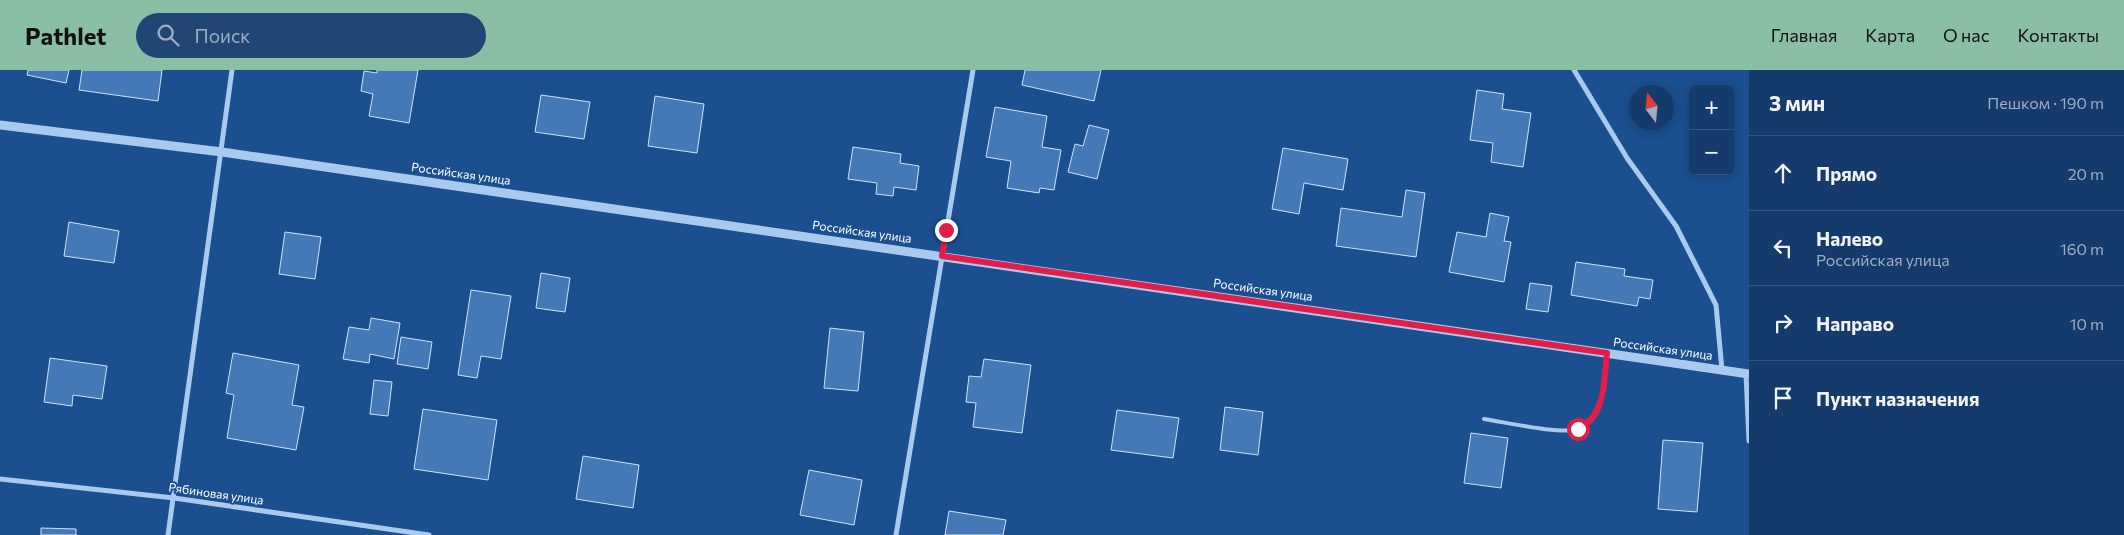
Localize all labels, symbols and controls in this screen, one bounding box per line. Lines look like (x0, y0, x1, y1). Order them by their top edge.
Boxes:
search box (136, 13, 486, 58)
text: Pathlet (25, 21, 106, 50)
icon: search (154, 21, 182, 49)
text: Поиск (194, 24, 250, 47)
text: Главная (1771, 24, 1837, 46)
text: Карта (1865, 24, 1915, 46)
text: О нас (1943, 24, 1990, 46)
text: Контакты (2018, 24, 2099, 46)
north arrow (1629, 85, 1674, 130)
map controls (1689, 85, 1734, 175)
button: + (1689, 85, 1734, 130)
text: 3 мин (1769, 90, 1825, 115)
text: Пешком · 190 m (1987, 93, 2104, 112)
button: − (1689, 130, 1734, 175)
street label: Российская улица (411, 159, 512, 187)
icon: ahead (1769, 159, 1797, 187)
text: Прямо (1816, 162, 1877, 185)
text: 20 m (2068, 164, 2104, 183)
street label: Российская улица (812, 217, 913, 245)
route end (935, 219, 958, 242)
text: Налево (1816, 227, 1883, 250)
icon: left (1769, 234, 1797, 262)
text: 160 m (2060, 239, 2104, 258)
text: Российская улица (1816, 250, 1950, 269)
street label: Российская улица (1213, 275, 1314, 303)
icon: right (1769, 309, 1797, 337)
text: Направо (1816, 312, 1894, 335)
text: 10 m (2070, 314, 2104, 333)
street label: Российская улица (1613, 334, 1714, 362)
icon: arrive (1769, 384, 1797, 412)
text: Пункт назначения (1816, 387, 1979, 410)
route start (1567, 418, 1590, 441)
street label: Рябиновая улица (168, 479, 265, 507)

